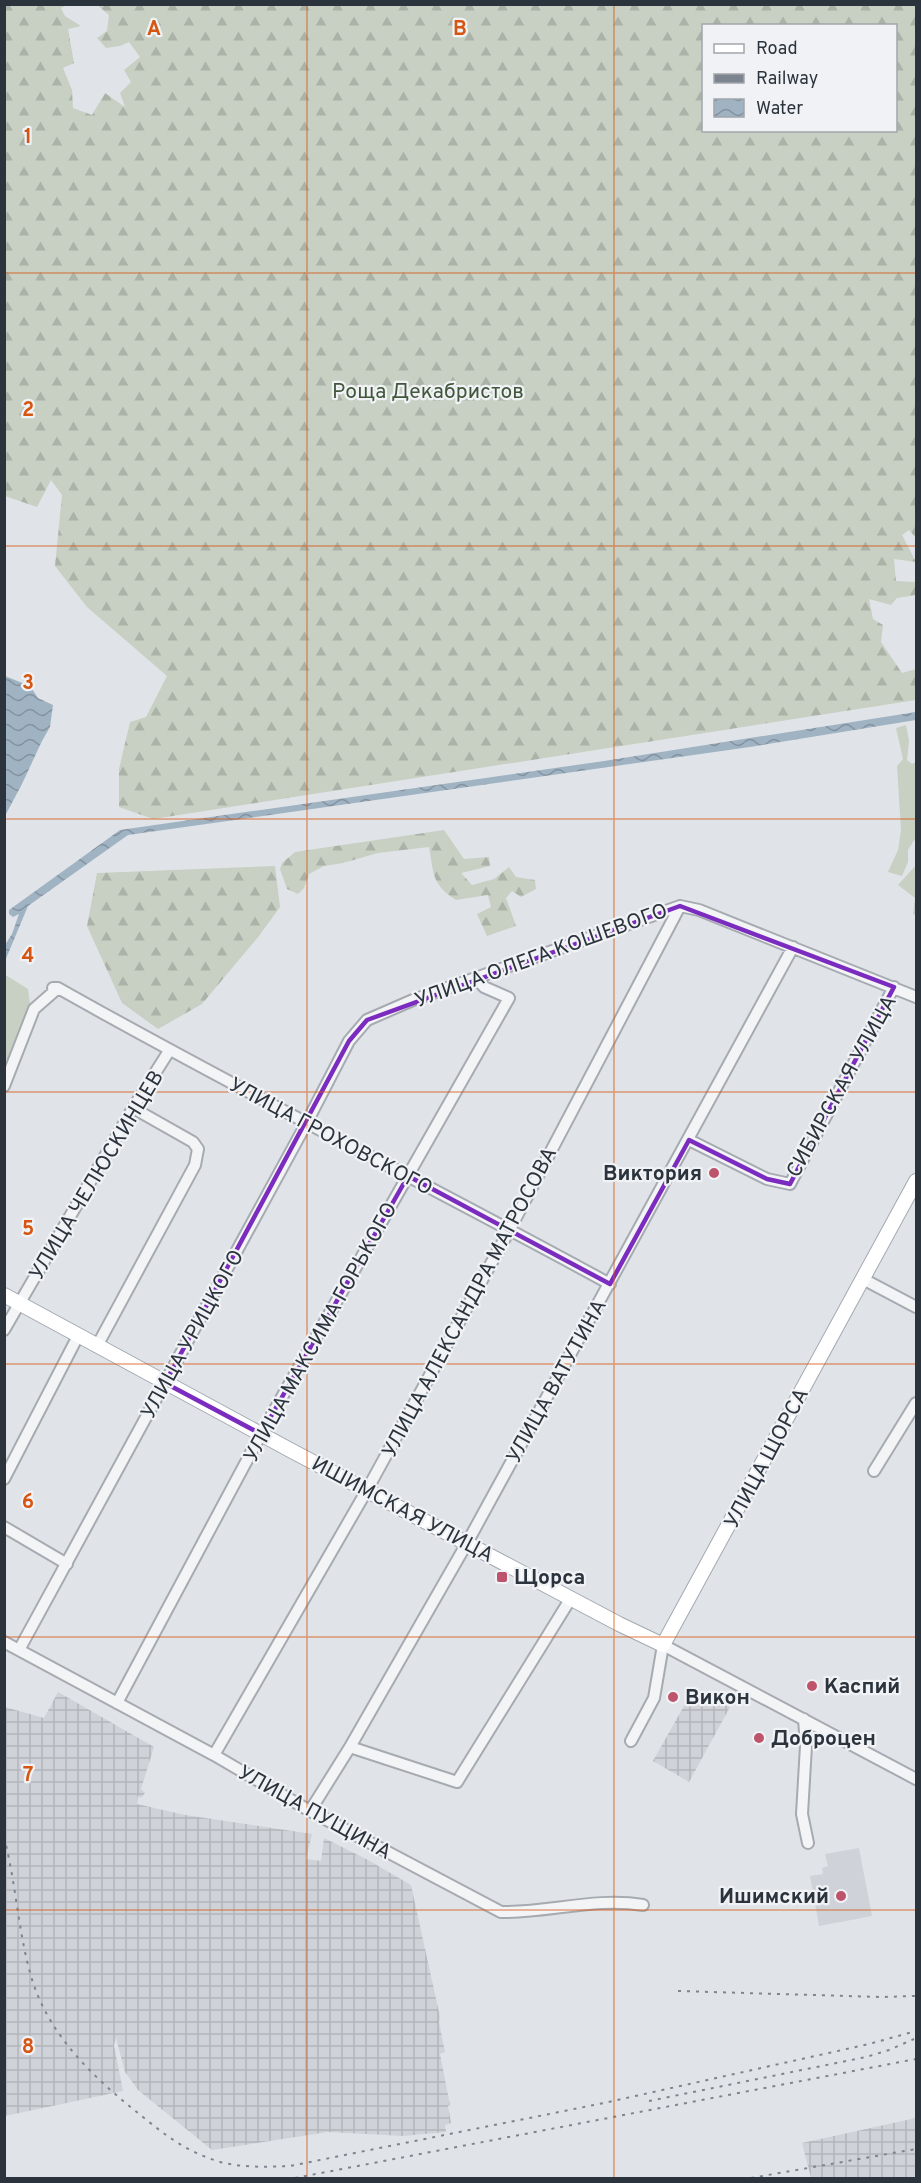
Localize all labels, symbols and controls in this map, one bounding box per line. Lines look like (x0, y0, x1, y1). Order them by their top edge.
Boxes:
text: A (147, 17, 161, 43)
text: B (453, 17, 467, 43)
legend (702, 24, 897, 132)
text: Road (756, 38, 798, 61)
text: Railway (756, 68, 818, 91)
text: Water (756, 98, 803, 121)
text: 1 (24, 125, 32, 151)
park label: Роща Декабристов (332, 379, 524, 406)
text: 2 (22, 398, 34, 424)
text: 3 (22, 671, 34, 697)
street label: УЛИЦА ОЛЕГА КОШЕВОГО (411, 898, 672, 1015)
text: 4 (22, 944, 34, 970)
street label: СИБИРСКАЯ УЛИЦА (781, 991, 904, 1183)
street label: УЛИЦА ЧЕЛЮСКИНЦЕВ (24, 1066, 171, 1286)
street label: УЛИЦА ГРОХОВСКОГО (224, 1072, 437, 1203)
street label: УЛИЦА АЛЕКСАНДРА МАТРОСОВА (377, 1143, 564, 1463)
place label: Виктория (603, 1161, 702, 1188)
marker: Виктория (707, 1166, 721, 1180)
street label: УЛИЦА МАКСИМА ГОРЬКОГО (238, 1198, 404, 1468)
text: 5 (22, 1217, 34, 1243)
street label: УЛИЦА УРИЦКОГО (136, 1245, 251, 1424)
street label: УЛИЦА ВАТУТИНА (501, 1295, 614, 1469)
street label: УЛИЦА ЩОРСА (719, 1384, 816, 1534)
street label: ИШИМСКАЯ УЛИЦА (307, 1451, 498, 1570)
text: 6 (22, 1490, 34, 1516)
place label: Щорса (514, 1565, 585, 1592)
marker: Щорса (495, 1570, 509, 1584)
place label: Каспий (824, 1674, 900, 1701)
marker: Каспий (805, 1679, 819, 1693)
place label: Викон (685, 1685, 750, 1712)
marker: Викон (666, 1690, 680, 1704)
place label: Доброцен (771, 1726, 876, 1753)
marker: Доброцен (752, 1731, 766, 1745)
street label: УЛИЦА ПУЩИНА (233, 1760, 396, 1867)
text: 7 (23, 1763, 33, 1789)
place label: Ишимский (719, 1884, 829, 1911)
marker: Ишимский (834, 1889, 848, 1903)
text: 8 (22, 2035, 34, 2061)

